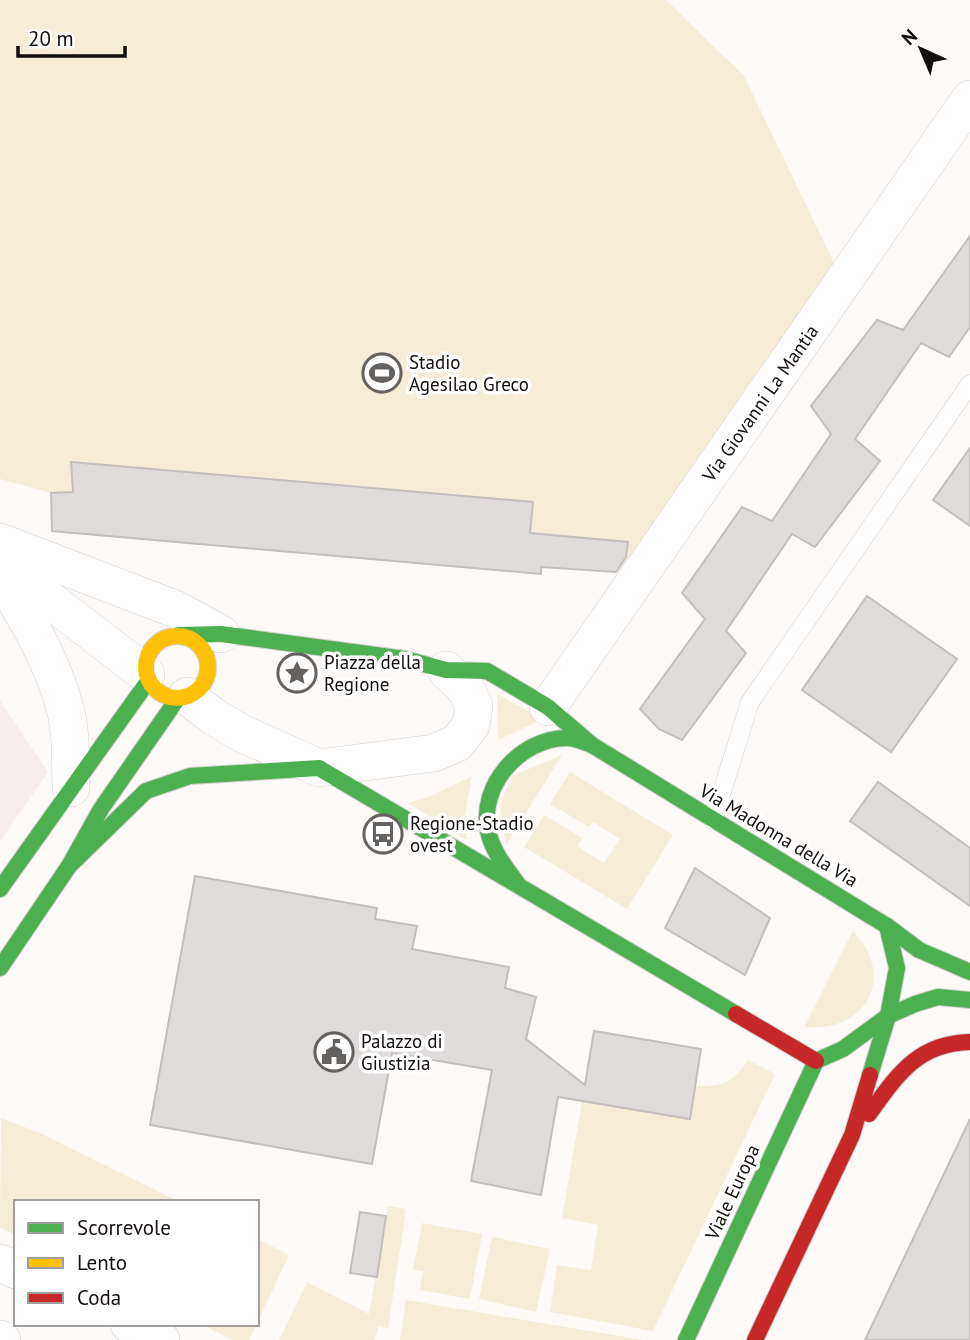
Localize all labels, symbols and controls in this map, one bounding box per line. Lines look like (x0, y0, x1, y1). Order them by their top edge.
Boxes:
scale bar (18, 14, 124, 58)
north arrow (886, 14, 956, 84)
text: N (896, 24, 922, 50)
text: 20 m (28, 25, 74, 52)
street label: Via Giovanni La Mantia (696, 320, 823, 487)
place label: Stadio Agesilao Greco (409, 350, 529, 396)
sports icon: Stadio Agesilao Greco (361, 352, 403, 394)
place label: Piazza della Regione (324, 650, 421, 696)
place icon: Piazza della Regione (276, 652, 318, 694)
street label: Via Madonna della Via (695, 778, 863, 892)
place label: Regione-Stadio ovest (410, 811, 534, 857)
bus stop icon: Regione-Stadio ovest (362, 813, 404, 855)
place label: Palazzo di Giustizia (361, 1029, 443, 1075)
public building icon: Palazzo di Giustizia (313, 1031, 355, 1073)
street label: Viale Europa (699, 1141, 765, 1244)
legend (14, 1200, 259, 1326)
text: Scorrevole (77, 1214, 171, 1241)
text: Lento (77, 1249, 127, 1276)
text: Coda (77, 1284, 121, 1311)

